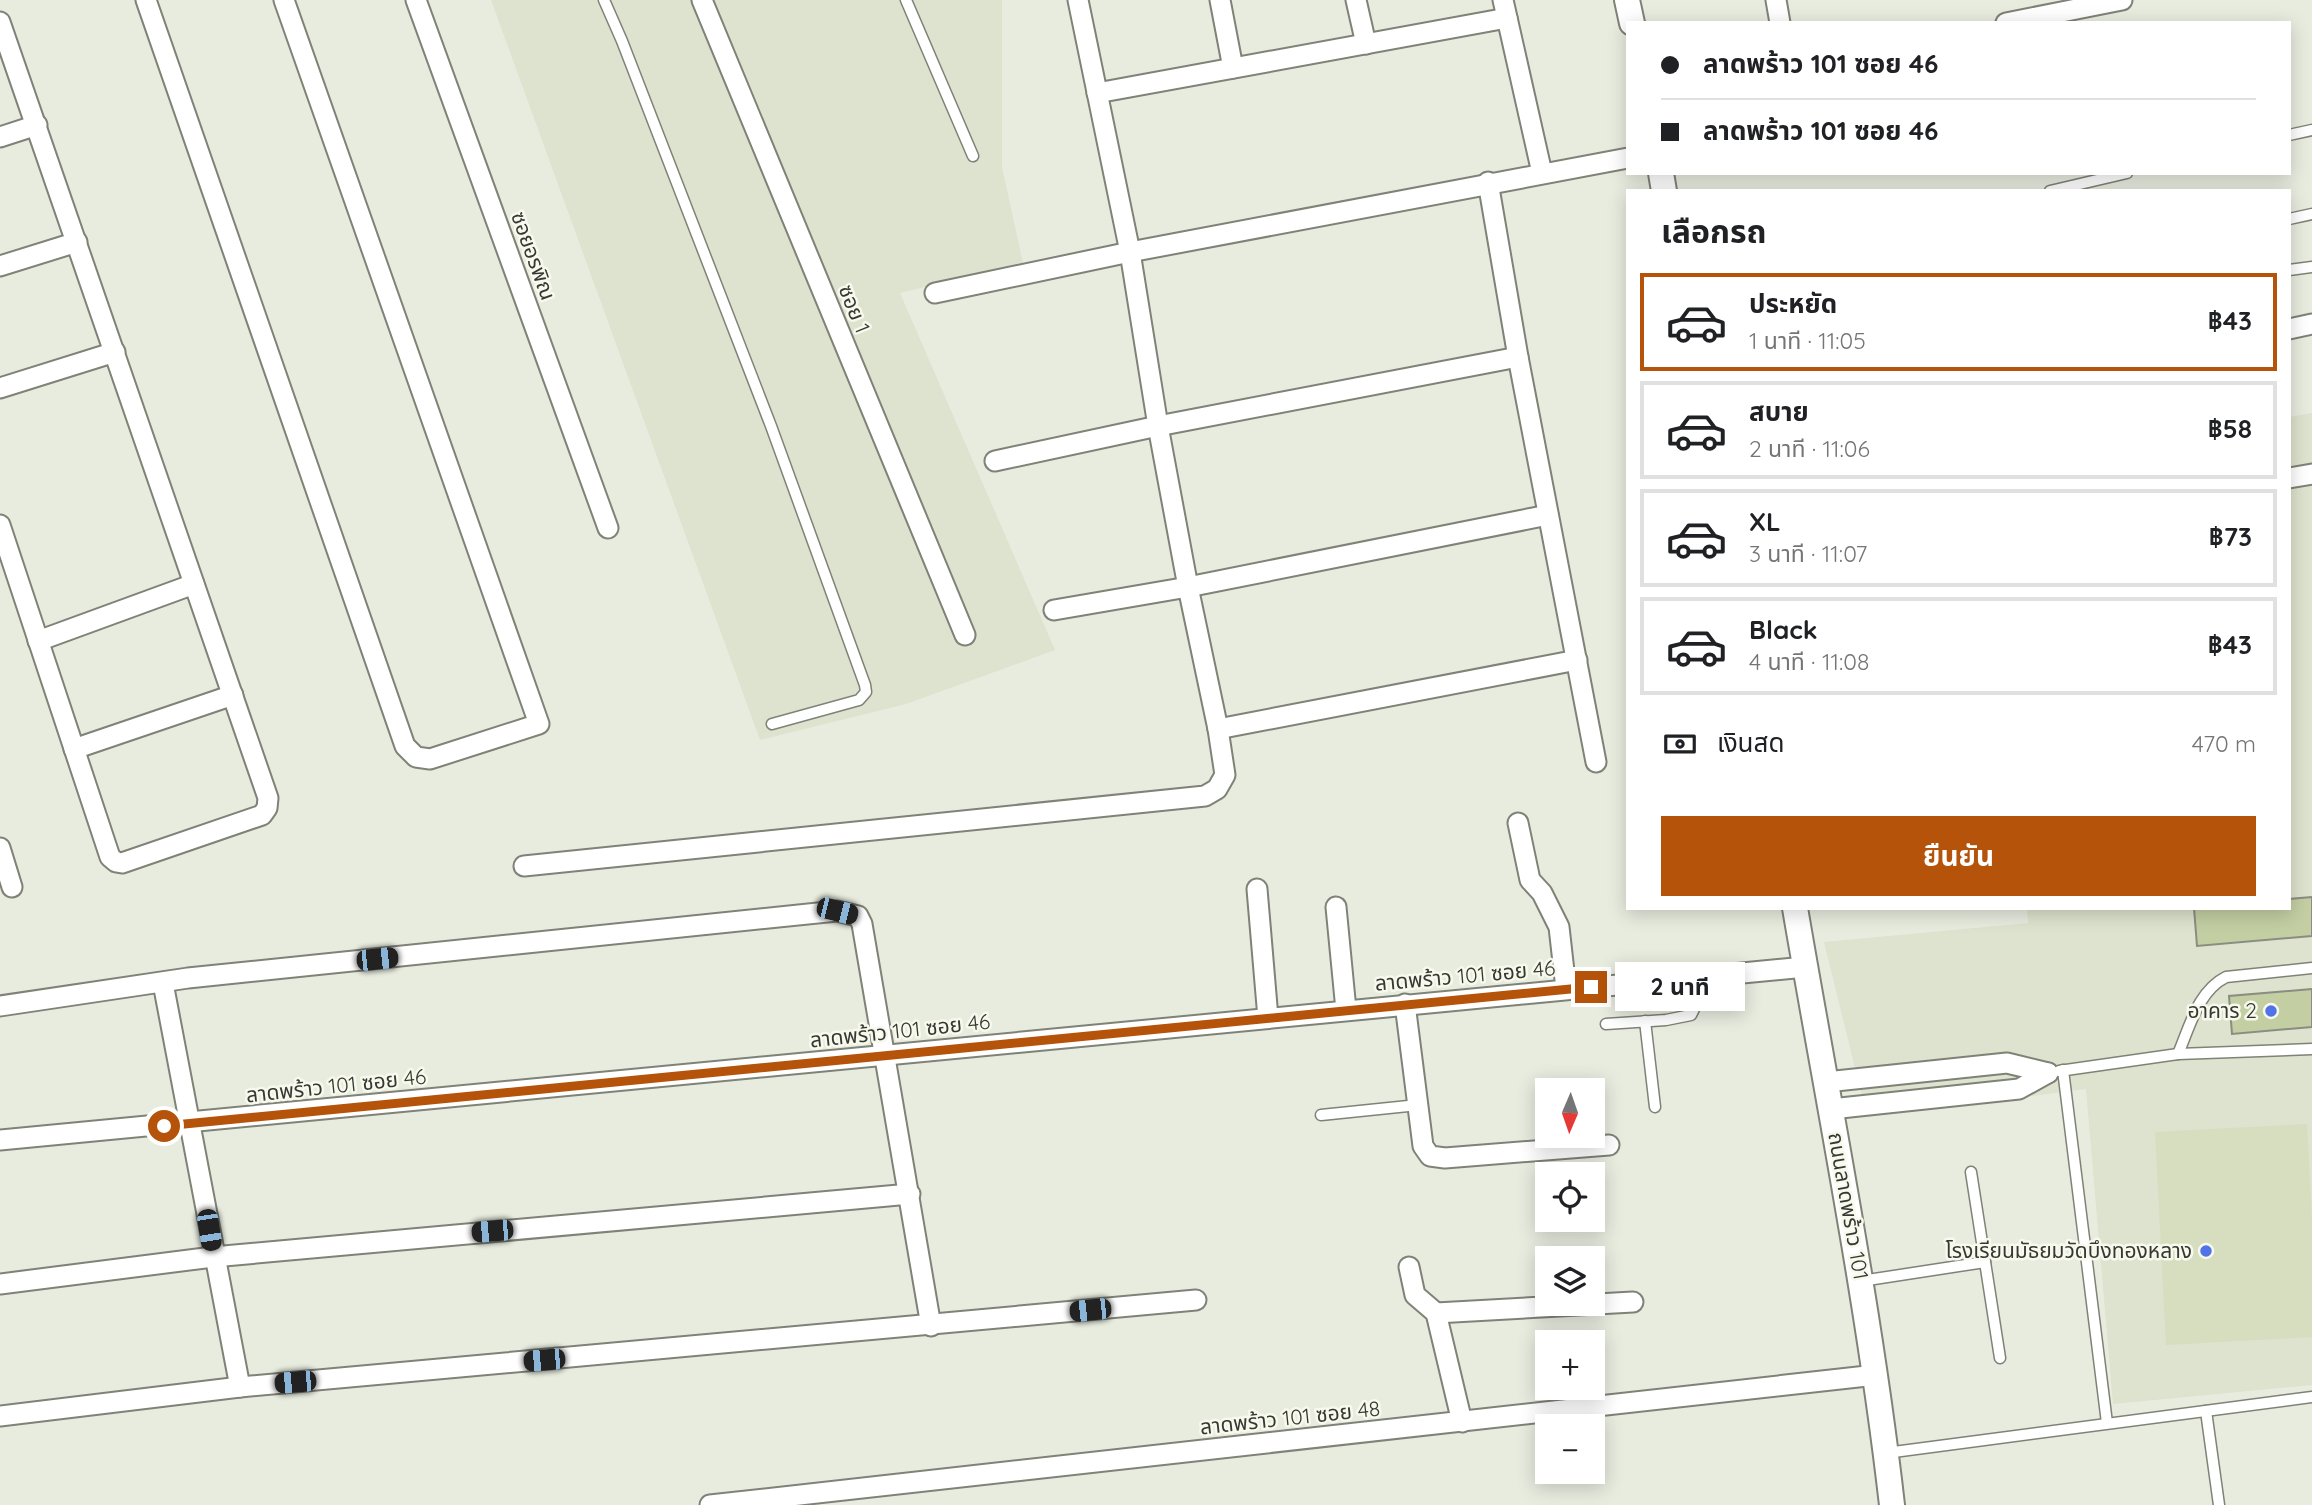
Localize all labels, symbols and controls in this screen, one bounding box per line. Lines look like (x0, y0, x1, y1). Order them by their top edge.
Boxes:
text: ลาดพร้าว 101 ซอย 46 (1703, 47, 1938, 80)
text: ลาดพร้าว 101 ซอย 46 (1703, 114, 1938, 147)
street label: ซอยอรพิณ (506, 208, 562, 303)
text: เลือกรถ (1661, 211, 1766, 251)
street label: ซอย 1 (834, 281, 876, 337)
text: ประหยัด (1749, 287, 1837, 320)
icon: car (1665, 291, 1728, 354)
text: ฿43 (2208, 304, 2252, 337)
text: 1 นาที · 11:05 (1749, 326, 1866, 355)
text: สบาย (1749, 395, 1809, 428)
icon: car (1665, 399, 1728, 462)
text: ฿58 (2208, 412, 2252, 445)
text: 2 นาที · 11:06 (1749, 434, 1870, 463)
text: XL (1749, 505, 1781, 538)
icon: car (1665, 507, 1728, 570)
text: ฿73 (2209, 520, 2252, 553)
text: 3 นาที · 11:07 (1749, 539, 1867, 568)
text: Black (1749, 613, 1818, 646)
icon: car (1665, 615, 1728, 678)
text: ฿43 (2208, 628, 2252, 661)
text: 4 นาที · 11:08 (1749, 647, 1869, 676)
icon: cash (1661, 725, 1699, 763)
text: เงินสด (1717, 726, 1784, 759)
text: 470 m (2192, 729, 2256, 758)
button: ยืนยัน (1661, 816, 2256, 896)
car (815, 896, 860, 926)
car (356, 946, 399, 972)
street label: ลาดพร้าว 101 ซอย 46 (1374, 954, 1556, 996)
callout: 2 นาที (1616, 962, 1745, 1012)
route end (1575, 971, 1607, 1003)
text: 2 นาที (1650, 972, 1710, 1001)
place label: อาคาร 2 (2187, 997, 2257, 1023)
marker: อาคาร 2 (2263, 1003, 2279, 1019)
street label: ลาดพร้าว 101 ซอย 46 (809, 1008, 991, 1052)
street label: ลาดพร้าว 101 ซอย 46 (245, 1063, 427, 1107)
north arrow (1535, 1078, 1605, 1148)
map controls (1535, 1078, 1605, 1484)
route start (148, 1110, 180, 1142)
street label: ถนนลาดพร้าว 101 (1823, 1130, 1875, 1282)
button: locate (1535, 1162, 1605, 1232)
car (196, 1208, 223, 1252)
car (471, 1219, 514, 1243)
place label: โรงเรียนมัธยมวัดบึงทองหลาง (1945, 1237, 2192, 1263)
marker: โรงเรียนมัธยมวัดบึงทองหลาง (2198, 1243, 2214, 1259)
button: layers (1535, 1246, 1605, 1316)
car (1069, 1297, 1112, 1323)
button: + (1535, 1330, 1605, 1400)
car (523, 1348, 566, 1372)
car (274, 1370, 317, 1394)
street label: ลาดพร้าว 101 ซอย 48 (1199, 1395, 1381, 1439)
button: − (1535, 1414, 1605, 1484)

